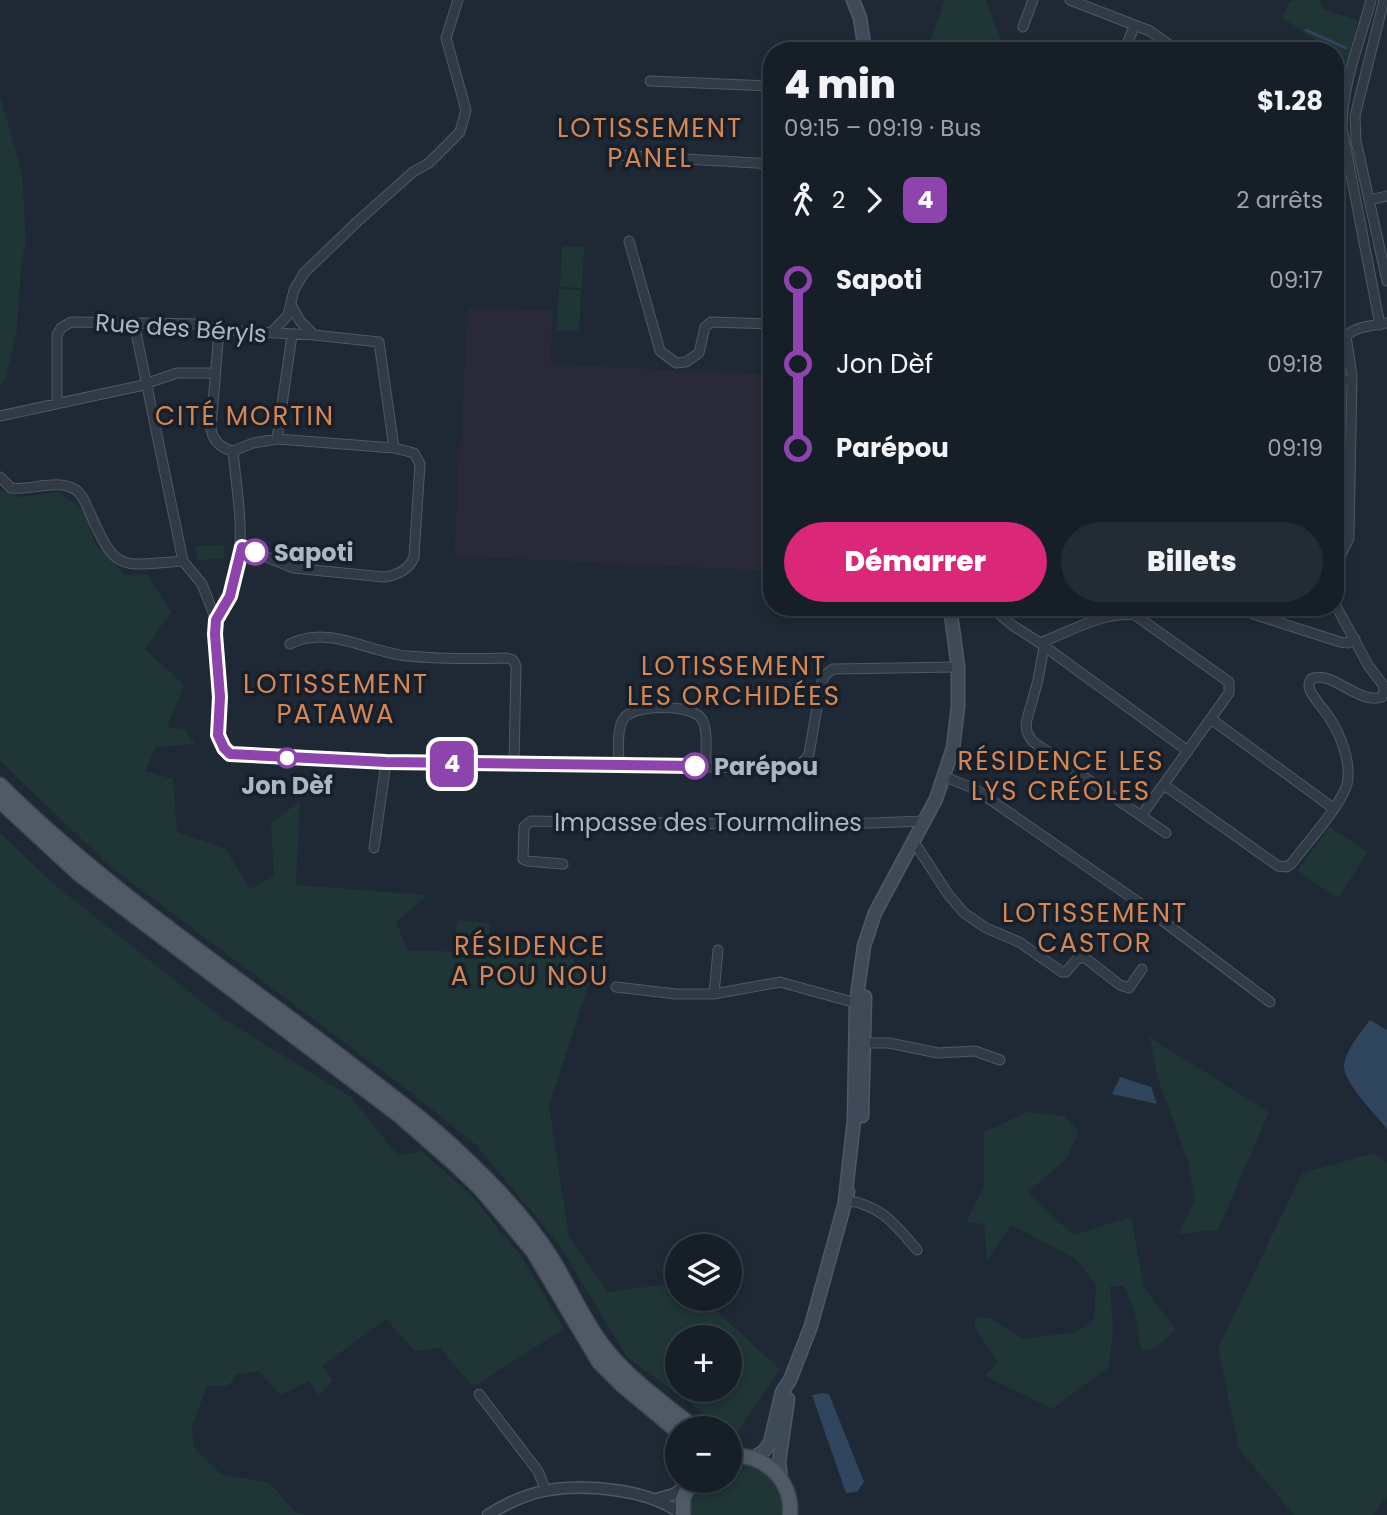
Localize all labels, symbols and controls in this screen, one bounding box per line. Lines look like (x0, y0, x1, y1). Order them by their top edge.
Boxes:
text: 4 min (784, 58, 896, 111)
text: $1.28 (1257, 83, 1323, 119)
district label: LOTISSEMENT PANEL (557, 110, 743, 176)
text: 09:15 – 09:19 · Bus (784, 112, 981, 144)
icon: walk (784, 181, 822, 219)
icon: forward (855, 181, 893, 219)
text: 4 (917, 183, 933, 216)
text: 2 (832, 184, 845, 216)
text: 2 arrêts (1236, 184, 1323, 216)
text: Sapoti (836, 262, 922, 298)
text: 09:17 (1269, 264, 1323, 296)
street label: Rue des Béryls (94, 306, 268, 350)
text: Jon Dèf (836, 346, 933, 382)
text: 09:18 (1267, 348, 1323, 380)
district label: CITÉ MORTIN (155, 398, 335, 434)
text: Parépou (836, 430, 949, 466)
text: 09:19 (1267, 432, 1323, 464)
button: Démarrer (784, 522, 1047, 602)
button: Billets (1061, 522, 1323, 602)
place label: Sapoti (274, 536, 353, 569)
marker: Sapoti (242, 539, 268, 565)
district label: LOTISSEMENT LES ORCHIDÉES (627, 648, 841, 714)
district label: LOTISSEMENT PATAWA (243, 666, 429, 732)
line badge: 4 (429, 741, 475, 787)
district label: RÉSIDENCE LES LYS CRÉOLES (958, 743, 1165, 809)
text: 4 (444, 747, 460, 780)
marker: Jon Dèf (277, 748, 297, 768)
place label: Parépou (714, 750, 818, 783)
marker: Parépou (682, 753, 708, 779)
place label: Jon Dèf (241, 769, 333, 802)
street label: Impasse des Tourmalines (554, 806, 862, 839)
district label: LOTISSEMENT CASTOR (1002, 895, 1188, 961)
district label: RÉSIDENCE A POU NOU (451, 928, 609, 994)
map controls (665, 1234, 742, 1493)
button: layers (665, 1234, 742, 1311)
button: + (665, 1325, 742, 1402)
button: − (665, 1416, 742, 1493)

